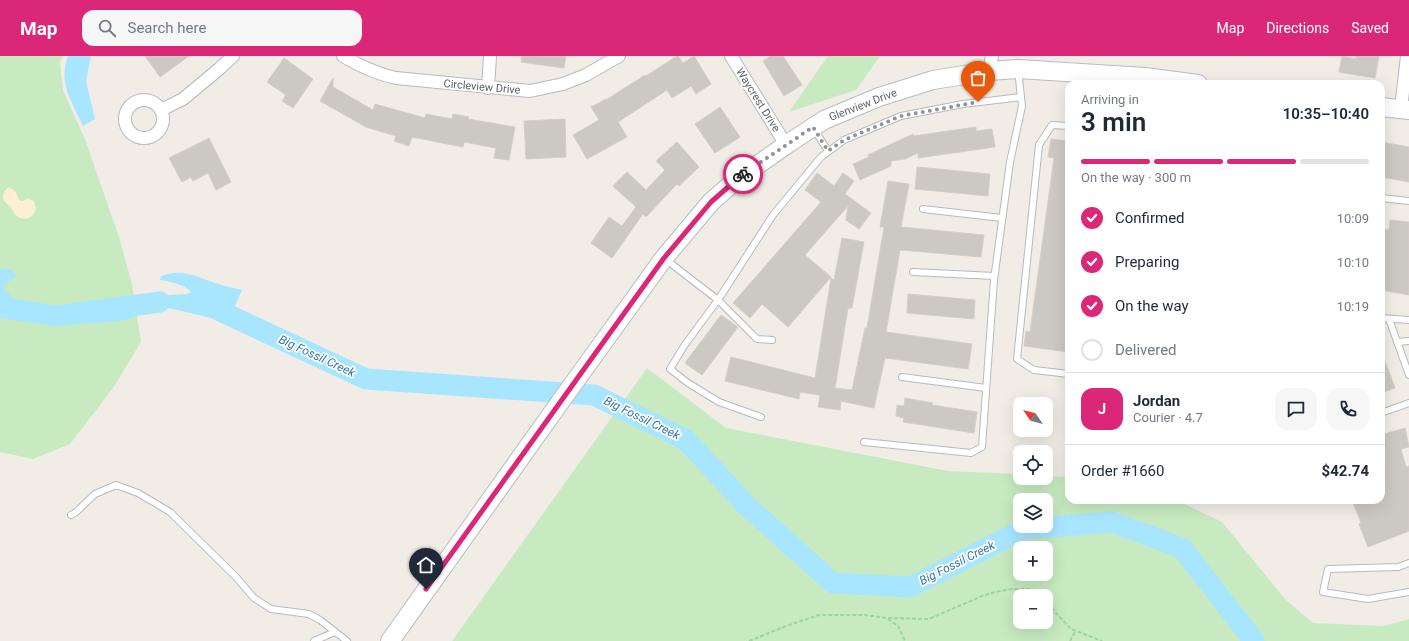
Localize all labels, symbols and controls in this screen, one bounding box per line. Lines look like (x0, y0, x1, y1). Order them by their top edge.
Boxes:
search box (82, 10, 362, 46)
text: Map (20, 17, 58, 40)
icon: search (96, 17, 118, 39)
text: Search here (128, 19, 206, 37)
text: Map (1217, 20, 1244, 36)
text: Directions (1266, 20, 1329, 36)
text: Saved (1351, 20, 1389, 36)
pin (961, 61, 995, 102)
street label: Waycrest Drive (733, 66, 783, 134)
icon: bag (967, 67, 989, 89)
street label: Circleview Drive (443, 77, 521, 97)
street label: Glenview Drive (827, 86, 899, 124)
text: Arriving in (1081, 92, 1139, 107)
text: 10:35–10:40 (1283, 105, 1369, 123)
text: 3 min (1081, 107, 1146, 137)
courier (723, 154, 763, 194)
icon: bike (732, 163, 754, 185)
text: On the way · 300 m (1081, 170, 1191, 185)
icon: check (1081, 207, 1103, 229)
text: Confirmed (1115, 209, 1185, 227)
text: 10:09 (1337, 211, 1369, 226)
icon: check (1081, 251, 1103, 273)
text: Preparing (1115, 253, 1179, 271)
text: 10:10 (1337, 255, 1369, 270)
icon: check (1081, 295, 1103, 317)
text: On the way (1115, 297, 1189, 315)
text: 10:19 (1337, 299, 1369, 314)
water label: Big Fossil Creek (277, 332, 358, 380)
text: Delivered (1115, 341, 1177, 359)
button: chat (1275, 388, 1317, 430)
button: phone (1327, 388, 1369, 430)
text: Jordan (1133, 392, 1180, 410)
water label: Big Fossil Creek (602, 394, 683, 443)
north arrow (1013, 397, 1053, 437)
map controls (1013, 397, 1053, 629)
text: J (1098, 400, 1106, 418)
text: Courier · 4.7 (1133, 410, 1203, 425)
button: locate (1013, 445, 1053, 485)
text: Order #1660 (1081, 462, 1164, 480)
text: $42.74 (1322, 462, 1369, 480)
button: layers (1013, 493, 1053, 533)
water label: Big Fossil Creek (917, 537, 998, 588)
button: + (1013, 541, 1053, 581)
pin (409, 548, 443, 589)
icon: home (415, 554, 437, 576)
button: − (1013, 589, 1053, 629)

